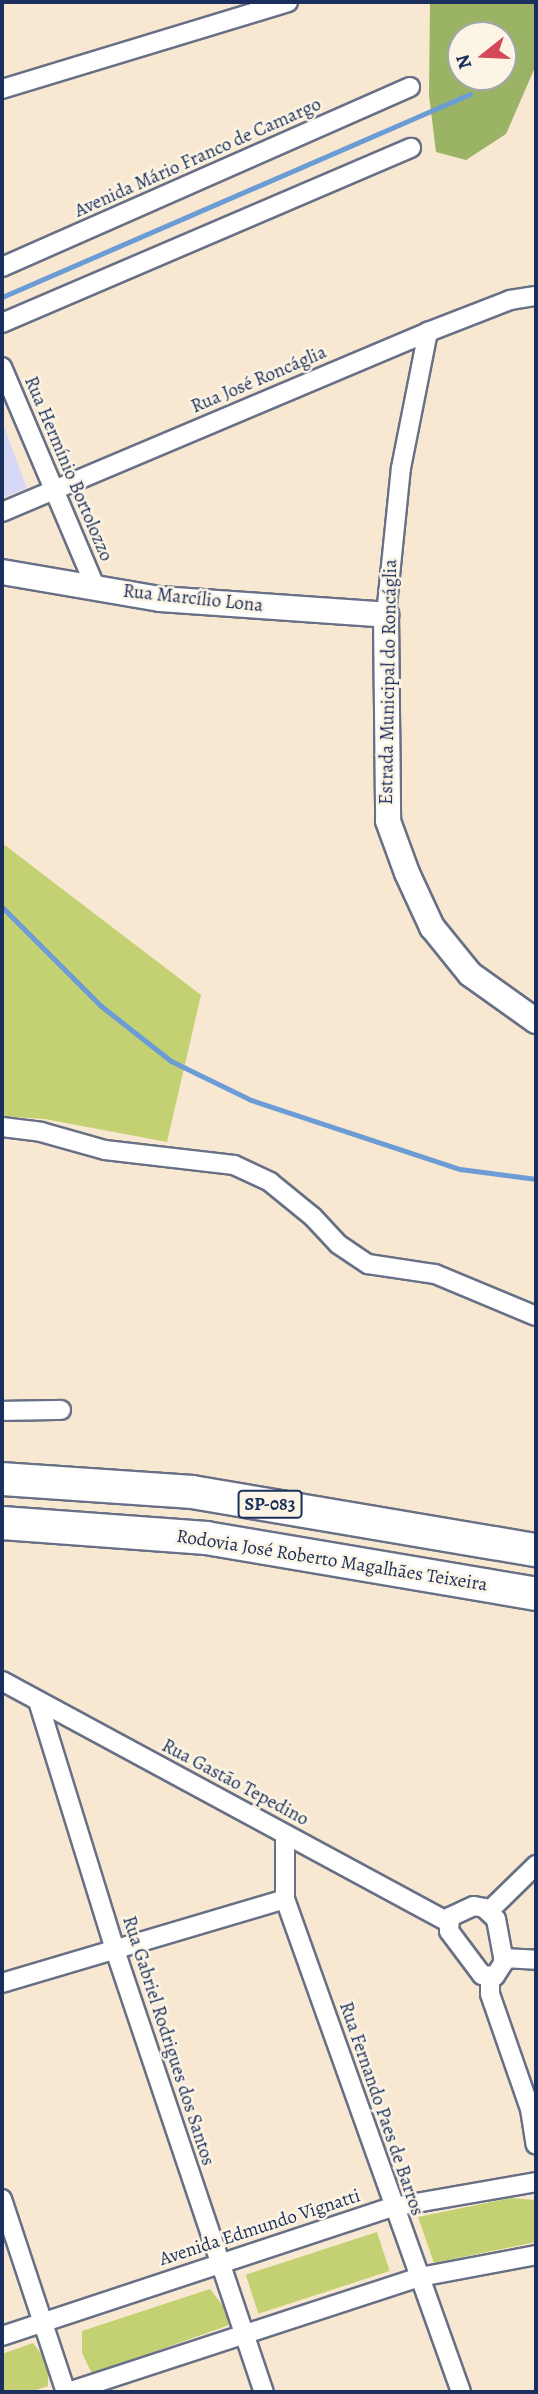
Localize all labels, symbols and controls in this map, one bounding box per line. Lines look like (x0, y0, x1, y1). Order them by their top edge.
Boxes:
north arrow (447, 21, 517, 91)
text: N (449, 51, 478, 72)
street label: Avenida Mário Franco de Camargo (71, 93, 325, 223)
street label: Rua José Roncáglia (188, 341, 330, 419)
street label: Rua Hermínio Bortolozzo (19, 373, 117, 565)
street label: Estrada Municipal do Roncáglia (375, 559, 403, 805)
street label: Rua Marcílio Lona (122, 580, 264, 618)
road number: SP-083 (237, 1490, 303, 1518)
street label: Rodovia José Roberto Magalhães Teixeira (175, 1525, 489, 1597)
street label: Rua Gastão Tepedino (158, 1735, 312, 1831)
street label: Rua Gabriel Rodrigues dos Santos (117, 1913, 219, 2169)
street label: Rua Fernando Paes de Barros (334, 1999, 428, 2219)
street label: Avenida Edmundo Vignatti (157, 2185, 363, 2271)

